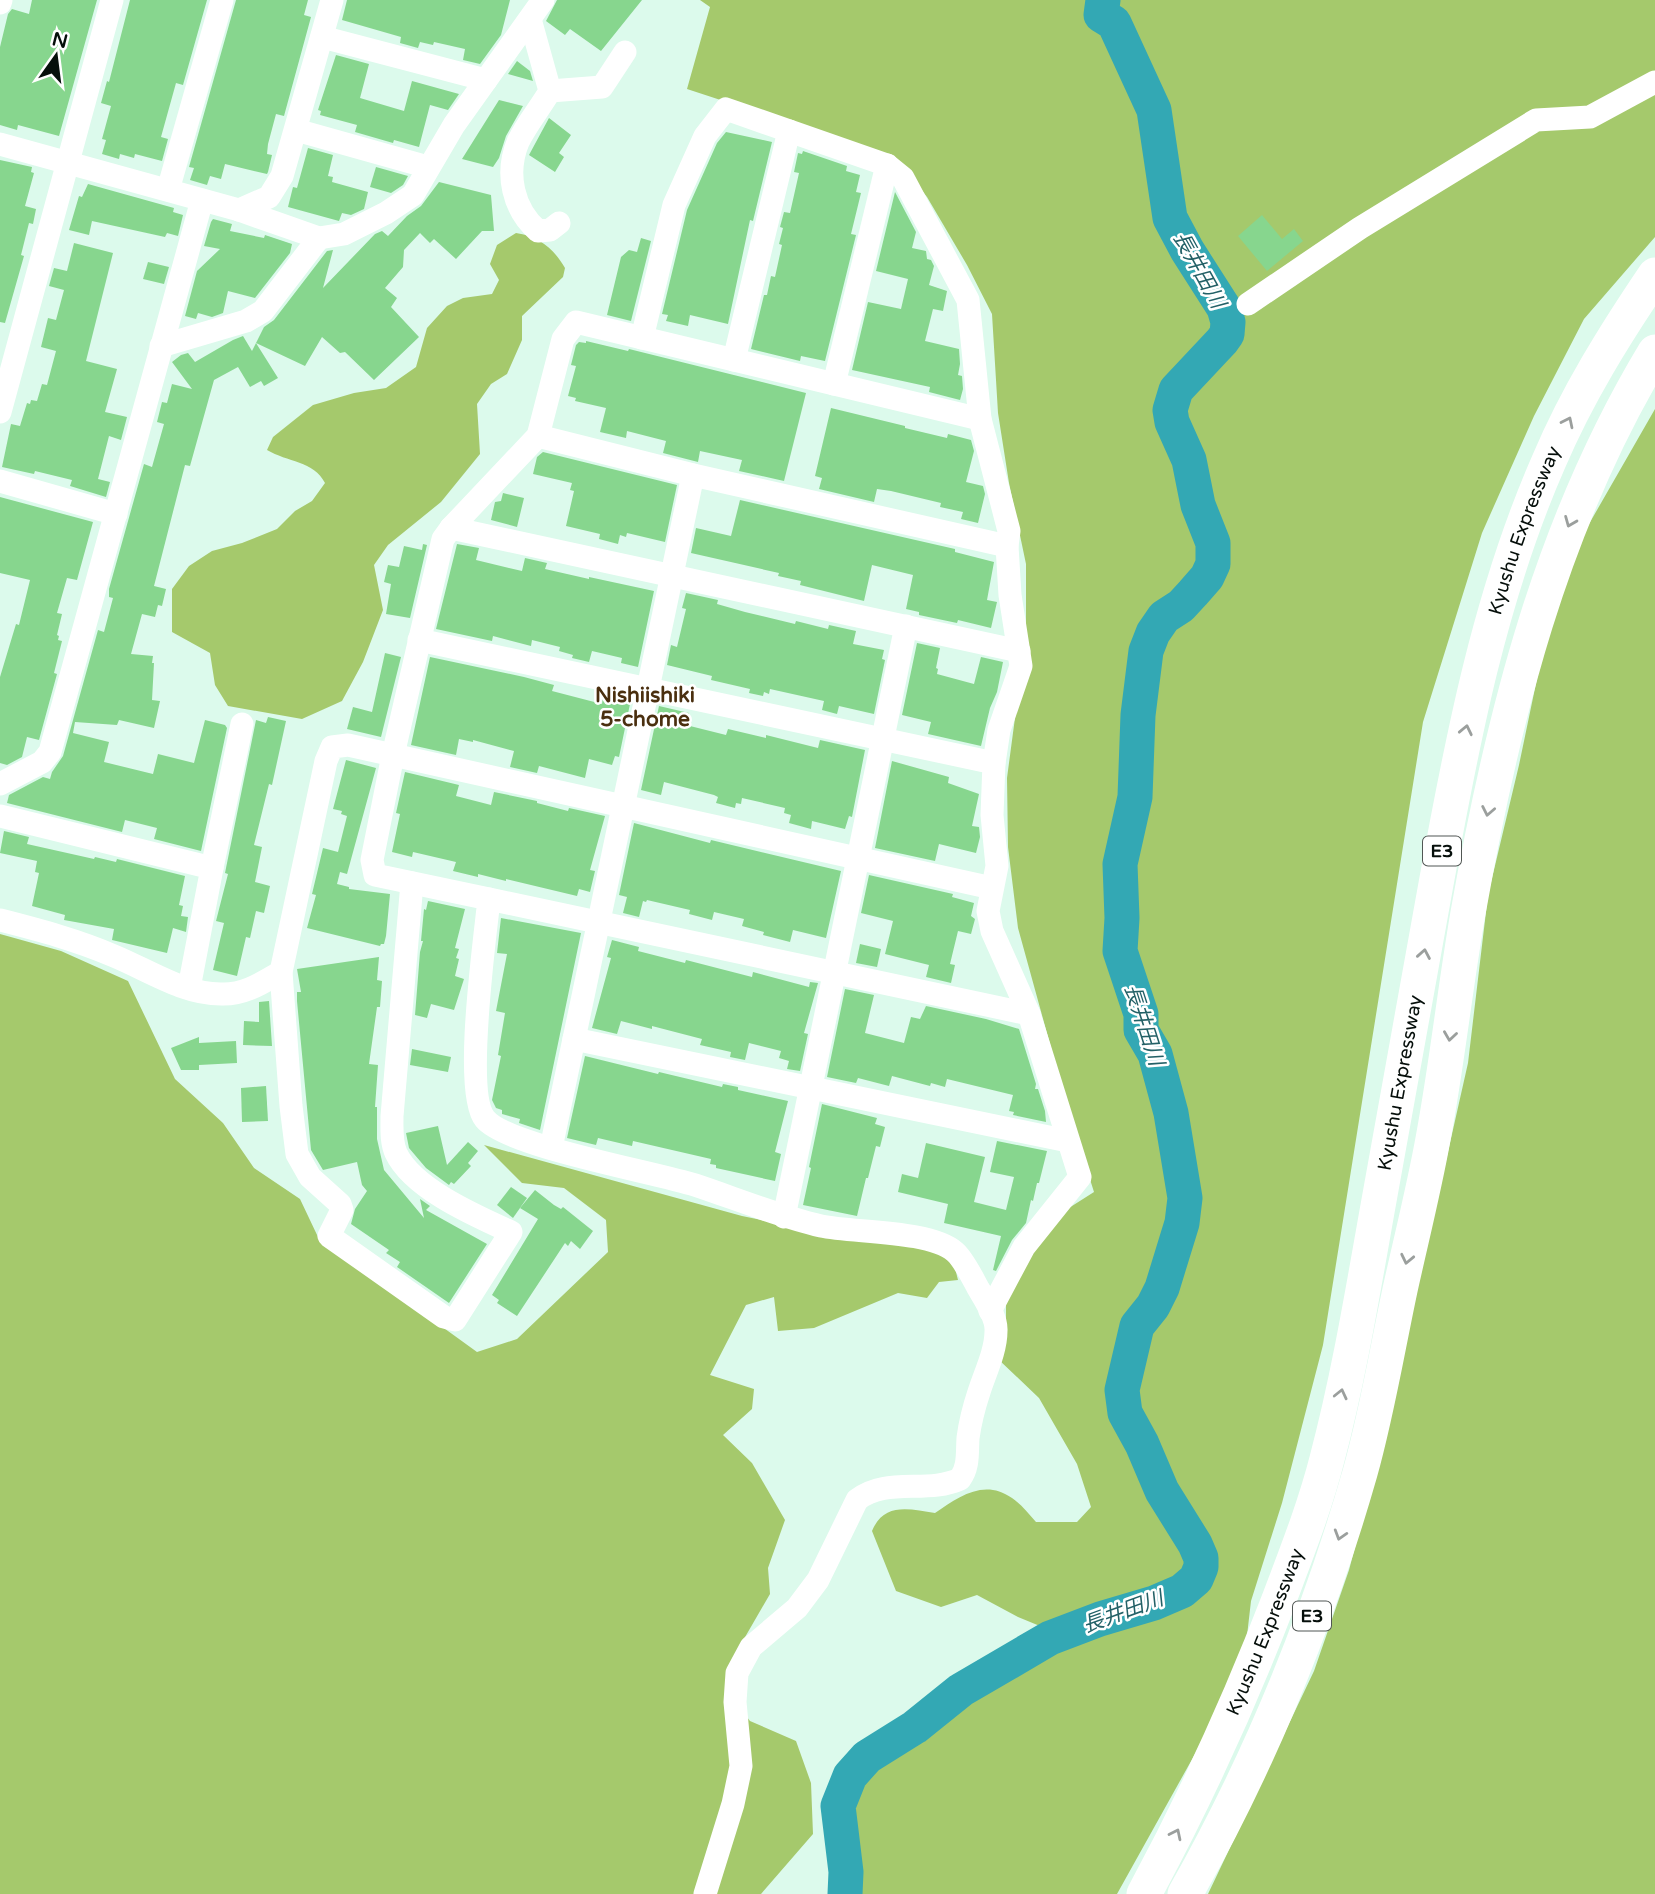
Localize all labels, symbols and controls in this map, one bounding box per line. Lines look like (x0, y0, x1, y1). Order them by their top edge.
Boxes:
north arrow (21, 21, 91, 91)
text: N (50, 28, 70, 53)
water label: 長井田川 (1168, 227, 1231, 315)
one-way arrow (1559, 417, 1573, 429)
street label: Kyushu Expressway (1484, 443, 1565, 617)
one-way arrow (1564, 515, 1578, 528)
district label: Nishiishiki 5-chome (595, 683, 695, 732)
one-way arrow (1458, 724, 1473, 736)
one-way arrow (1481, 805, 1496, 817)
road number: E3 (1423, 836, 1461, 866)
one-way arrow (1416, 948, 1431, 960)
water label: 長井田川 (1119, 981, 1169, 1071)
street label: Kyushu Expressway (1374, 993, 1427, 1172)
one-way arrow (1443, 1030, 1458, 1041)
one-way arrow (1401, 1253, 1416, 1265)
one-way arrow (1333, 1388, 1348, 1400)
one-way arrow (1334, 1528, 1349, 1540)
street label: Kyushu Expressway (1222, 1546, 1308, 1719)
water label: 長井田川 (1079, 1585, 1169, 1638)
road number: E3 (1293, 1602, 1331, 1630)
one-way arrow (1168, 1829, 1182, 1841)

